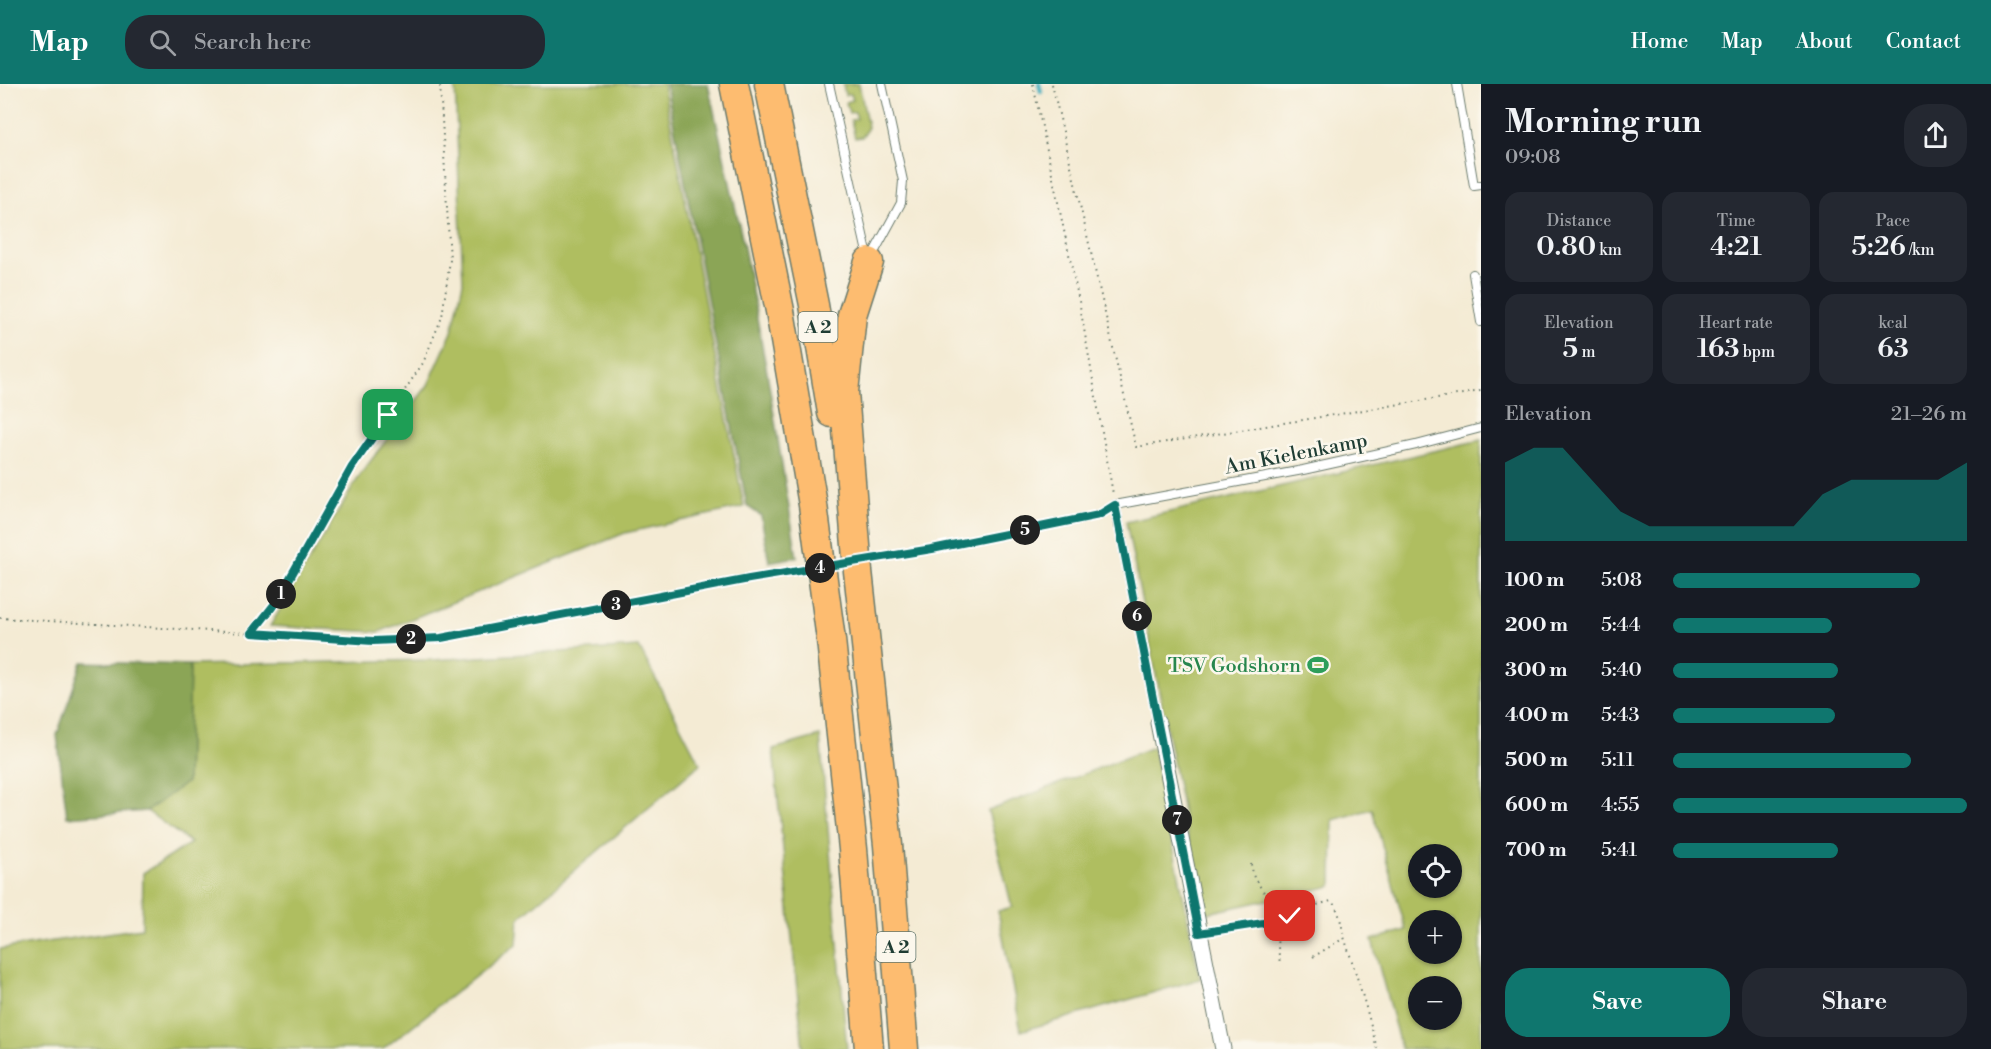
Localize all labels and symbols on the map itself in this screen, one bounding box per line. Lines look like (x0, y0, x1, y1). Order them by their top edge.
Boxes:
road number: A 2 (798, 312, 838, 342)
pin (362, 389, 413, 440)
street label: Am Kielenkamp (1222, 428, 1370, 481)
pin: 5 (1010, 515, 1040, 545)
pin: 4 (805, 553, 835, 583)
pin: 1 (266, 579, 296, 609)
pin: 3 (601, 590, 631, 620)
pin: 6 (1122, 601, 1152, 631)
pin: 2 (396, 624, 426, 654)
sports icon: TSV Godshorn (1306, 653, 1330, 677)
place label: TSV Godshorn (1168, 654, 1301, 679)
pin: 7 (1162, 805, 1192, 835)
pin (1264, 890, 1315, 941)
road number: A 2 (876, 932, 916, 962)

